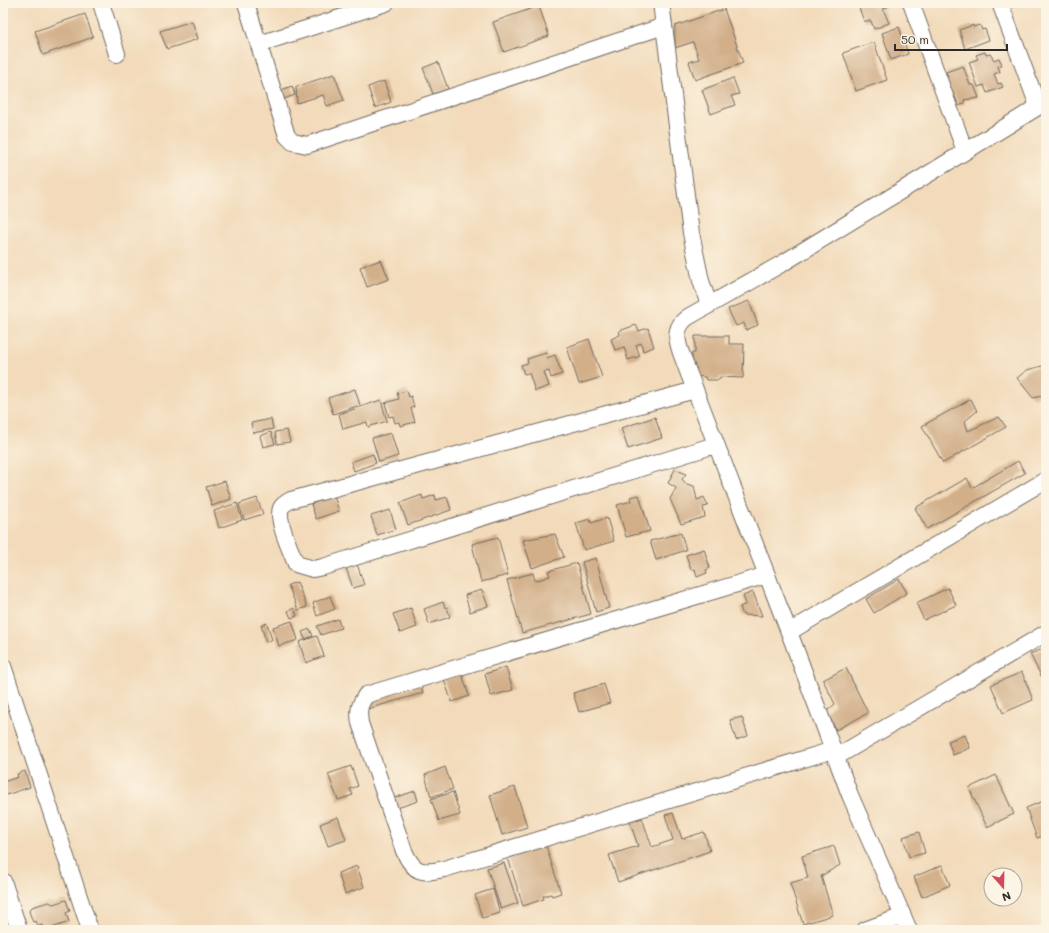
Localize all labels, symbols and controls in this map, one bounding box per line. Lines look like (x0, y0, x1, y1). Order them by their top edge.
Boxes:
scale bar (895, 26, 1007, 52)
text: 50 m (901, 31, 929, 47)
north arrow (983, 867, 1023, 907)
text: N (1000, 888, 1013, 905)

